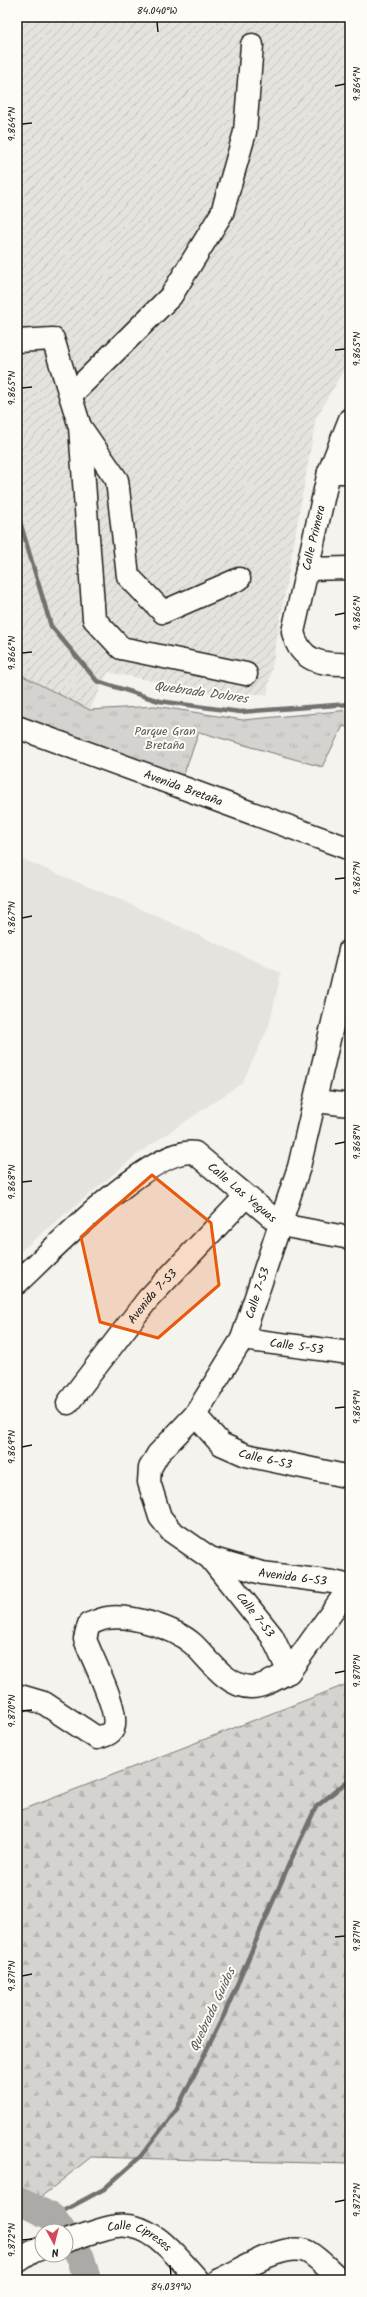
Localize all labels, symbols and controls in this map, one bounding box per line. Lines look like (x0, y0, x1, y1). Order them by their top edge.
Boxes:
text: 84.040°W (137, 3, 177, 19)
text: 9.864°N (349, 67, 365, 101)
text: 9.864°N (4, 107, 20, 141)
text: 9.865°N (349, 332, 365, 366)
text: 9.865°N (4, 371, 20, 405)
street label: Calle Primera (297, 503, 331, 573)
text: 9.866°N (349, 596, 365, 630)
text: 9.866°N (4, 636, 20, 670)
water label: Quebrada Dolores (153, 676, 251, 710)
park label: Parque Gran Bretaña (134, 722, 196, 755)
street label: Avenida Bretaña (141, 765, 226, 811)
text: 9.867°N (349, 861, 365, 895)
text: 9.867°N (4, 901, 20, 935)
text: 9.868°N (349, 1124, 365, 1160)
street label: Calle Las Yeguas (203, 1158, 281, 1227)
text: 9.868°N (4, 1164, 20, 1200)
street label: Avenida 7-S3 (123, 1264, 182, 1328)
street label: Calle 7-S3 (240, 1265, 275, 1321)
street label: Calle 5-S3 (268, 1333, 325, 1359)
text: 9.869°N (349, 1390, 365, 1424)
text: 9.869°N (4, 1430, 20, 1464)
street label: Calle 6-S3 (235, 1443, 294, 1474)
street label: Avenida 6-S3 (257, 1563, 328, 1591)
street label: Calle 7-S3 (231, 1588, 279, 1642)
text: 9.870°N (349, 1654, 365, 1688)
text: 9.870°N (4, 1694, 20, 1728)
text: 9.871°N (349, 1920, 365, 1952)
text: 9.871°N (4, 1960, 20, 1992)
water label: Quebrada Guidos (184, 1963, 242, 2056)
text: 9.872°N (349, 2183, 365, 2217)
street label: Calle Cipreses (105, 2216, 176, 2256)
text: 9.872°N (4, 2223, 20, 2257)
north arrow (34, 2223, 74, 2263)
text: N (51, 2243, 60, 2261)
text: 84.039°W (151, 2279, 192, 2295)

